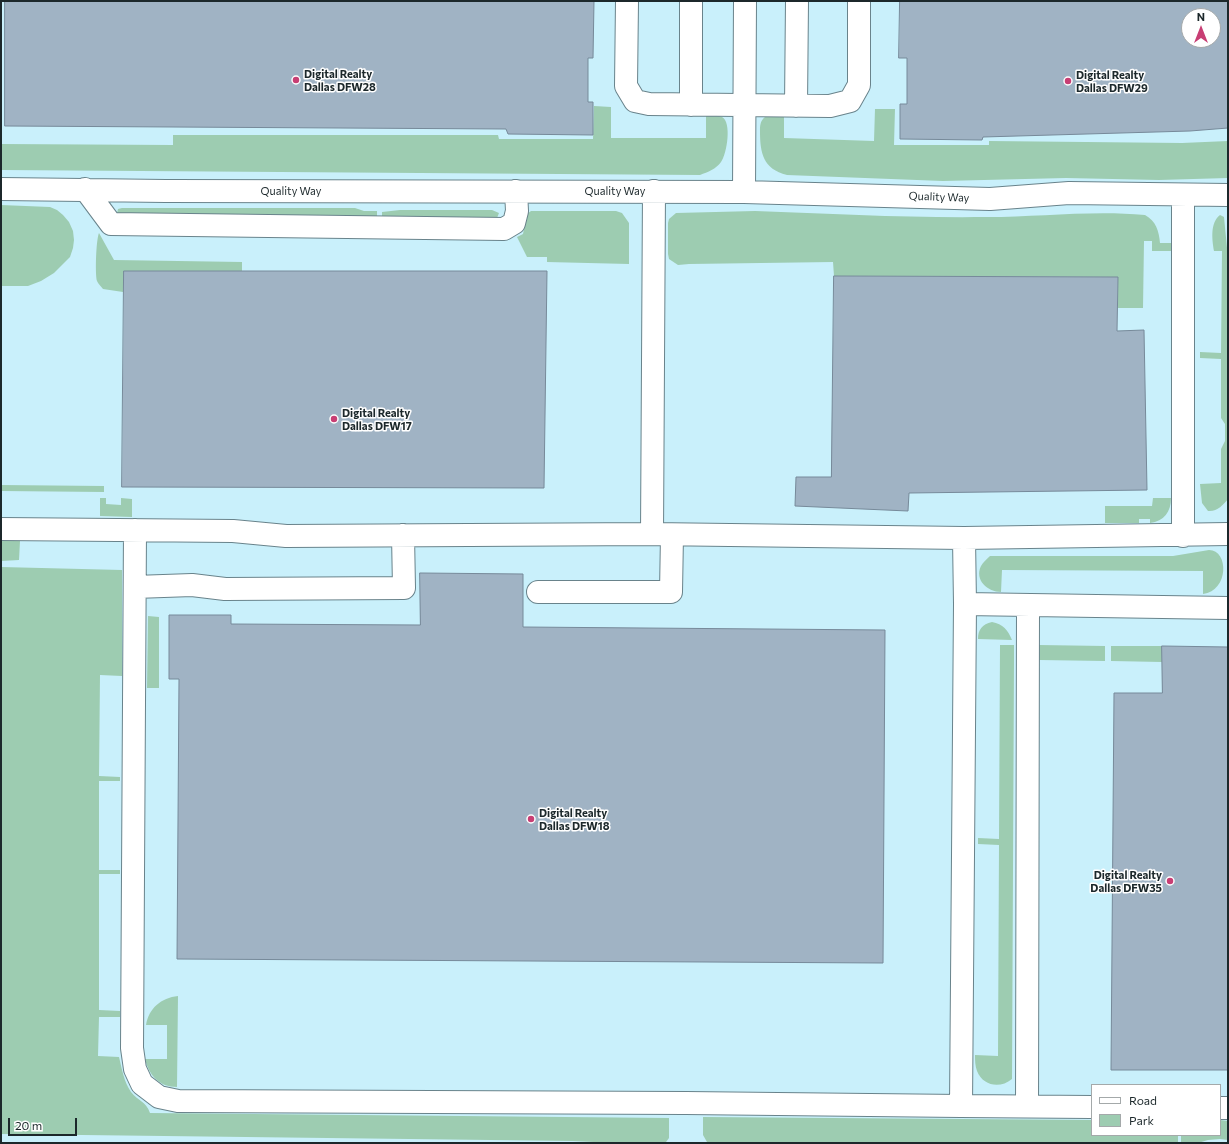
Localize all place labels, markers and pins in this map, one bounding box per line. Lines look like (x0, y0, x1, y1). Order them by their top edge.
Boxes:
place label: Digital Realty Dallas DFW28 (304, 67, 376, 93)
place label: Digital Realty Dallas DFW29 (1076, 68, 1148, 94)
marker: Digital Realty Dallas DFW28 (291, 75, 301, 85)
marker: Digital Realty Dallas DFW29 (1063, 76, 1073, 86)
place label: Digital Realty Dallas DFW17 (342, 406, 412, 432)
marker: Digital Realty Dallas DFW17 (329, 414, 339, 424)
place label: Digital Realty Dallas DFW18 (539, 806, 609, 832)
marker: Digital Realty Dallas DFW18 (526, 814, 536, 824)
place label: Digital Realty Dallas DFW35 (1090, 868, 1162, 894)
marker: Digital Realty Dallas DFW35 (1165, 876, 1175, 886)

